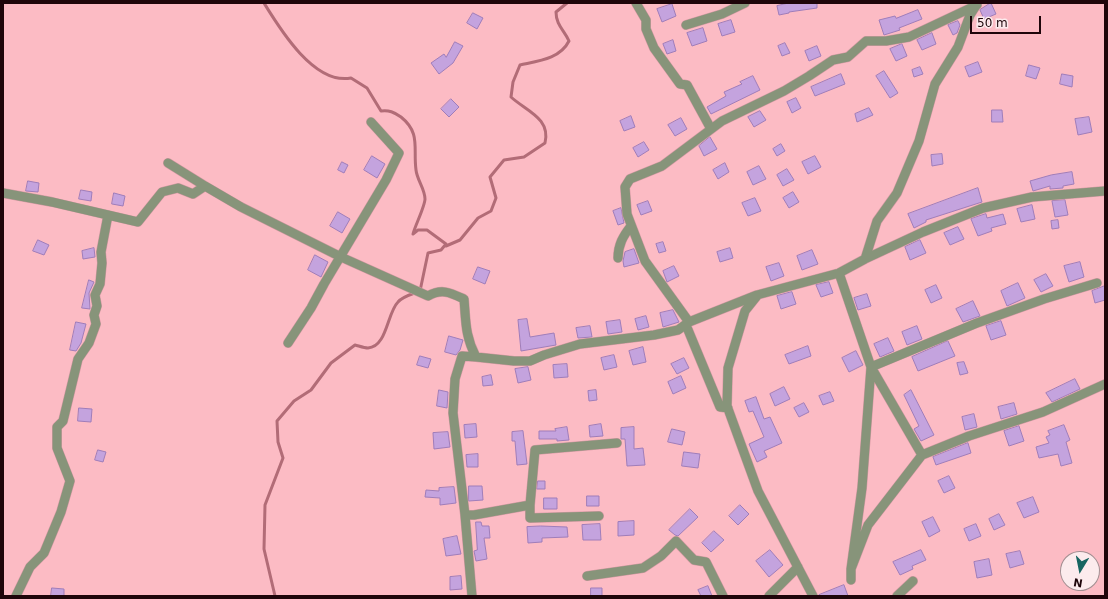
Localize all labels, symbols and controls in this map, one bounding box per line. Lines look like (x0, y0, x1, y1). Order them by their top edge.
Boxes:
scale bar (972, 8, 1043, 34)
text: 50 m (977, 16, 1008, 30)
north arrow (1060, 551, 1100, 591)
text: N (1072, 575, 1084, 590)

